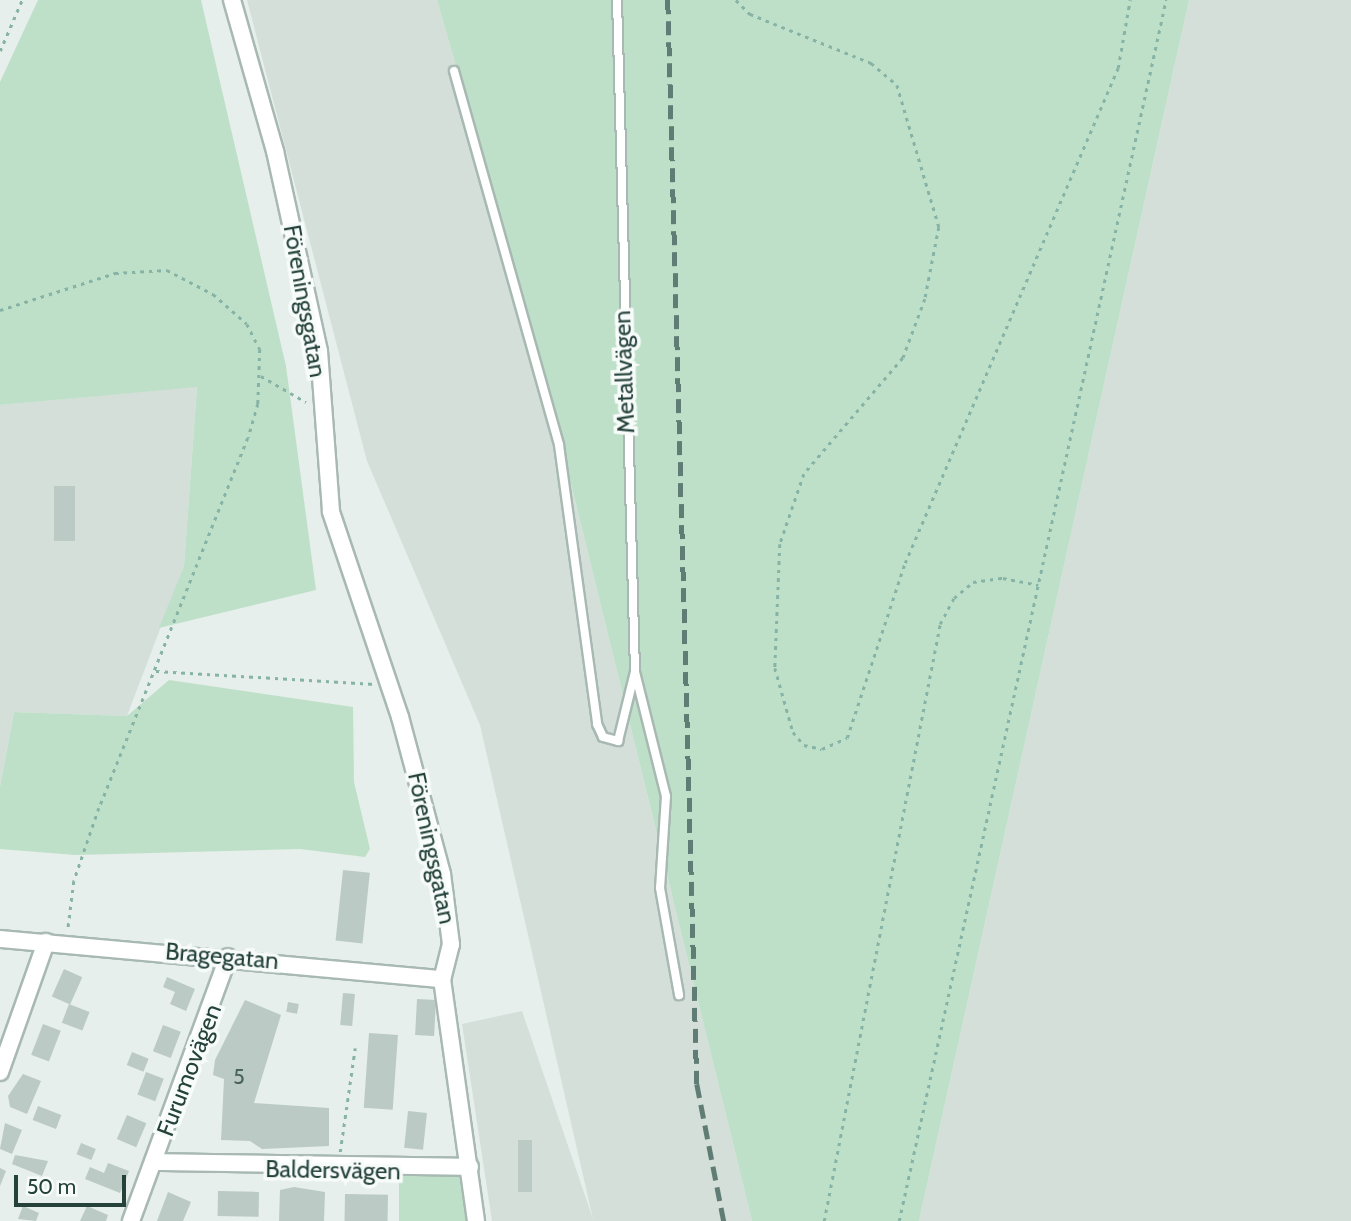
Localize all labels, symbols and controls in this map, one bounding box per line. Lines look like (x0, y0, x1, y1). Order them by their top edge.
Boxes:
street label: Föreningsgatan (277, 223, 333, 379)
street label: Metallvägen (607, 310, 641, 434)
street label: Föreningsgatan (402, 770, 462, 926)
street label: Bragegatan (164, 937, 280, 975)
street label: Furumovägen (151, 1000, 227, 1140)
house number: 5 (233, 1064, 245, 1090)
street label: Baldersvägen (265, 1154, 401, 1186)
scale bar (18, 1162, 130, 1206)
text: 50 m (27, 1174, 76, 1199)

